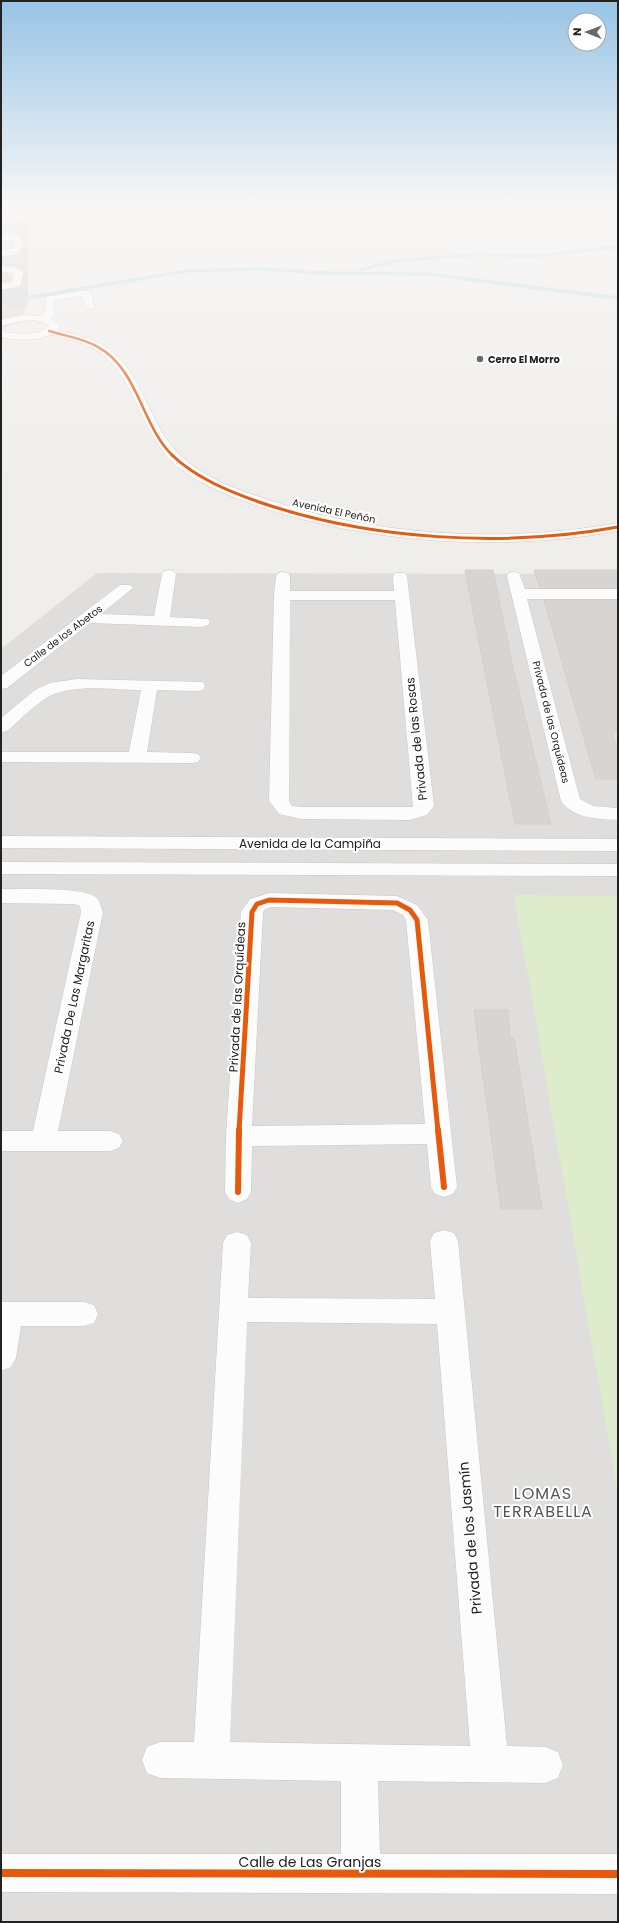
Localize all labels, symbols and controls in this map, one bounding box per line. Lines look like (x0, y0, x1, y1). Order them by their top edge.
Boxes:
north arrow (567, 12, 607, 52)
text: N (569, 28, 585, 36)
place label: Cerro El Morro (488, 352, 560, 367)
marker: Cerro El Morro (475, 354, 485, 364)
street label: Avenida El Peñón (291, 495, 377, 527)
street label: Calle de los Abetos (20, 601, 106, 671)
street label: Privada de las Orquídeas (529, 659, 573, 785)
street label: Privada de las Rosas (401, 677, 431, 801)
street label: Avenida de la Campiña (239, 835, 381, 852)
street label: Privada De Las Margaritas (49, 919, 99, 1075)
street label: Privada de las Orquídeas (225, 921, 249, 1073)
street label: Privada de los Jasmín (453, 1461, 487, 1615)
district label: LOMAS TERRABELLA (493, 1482, 593, 1523)
street label: Calle de Las Granjas (239, 1852, 381, 1872)

